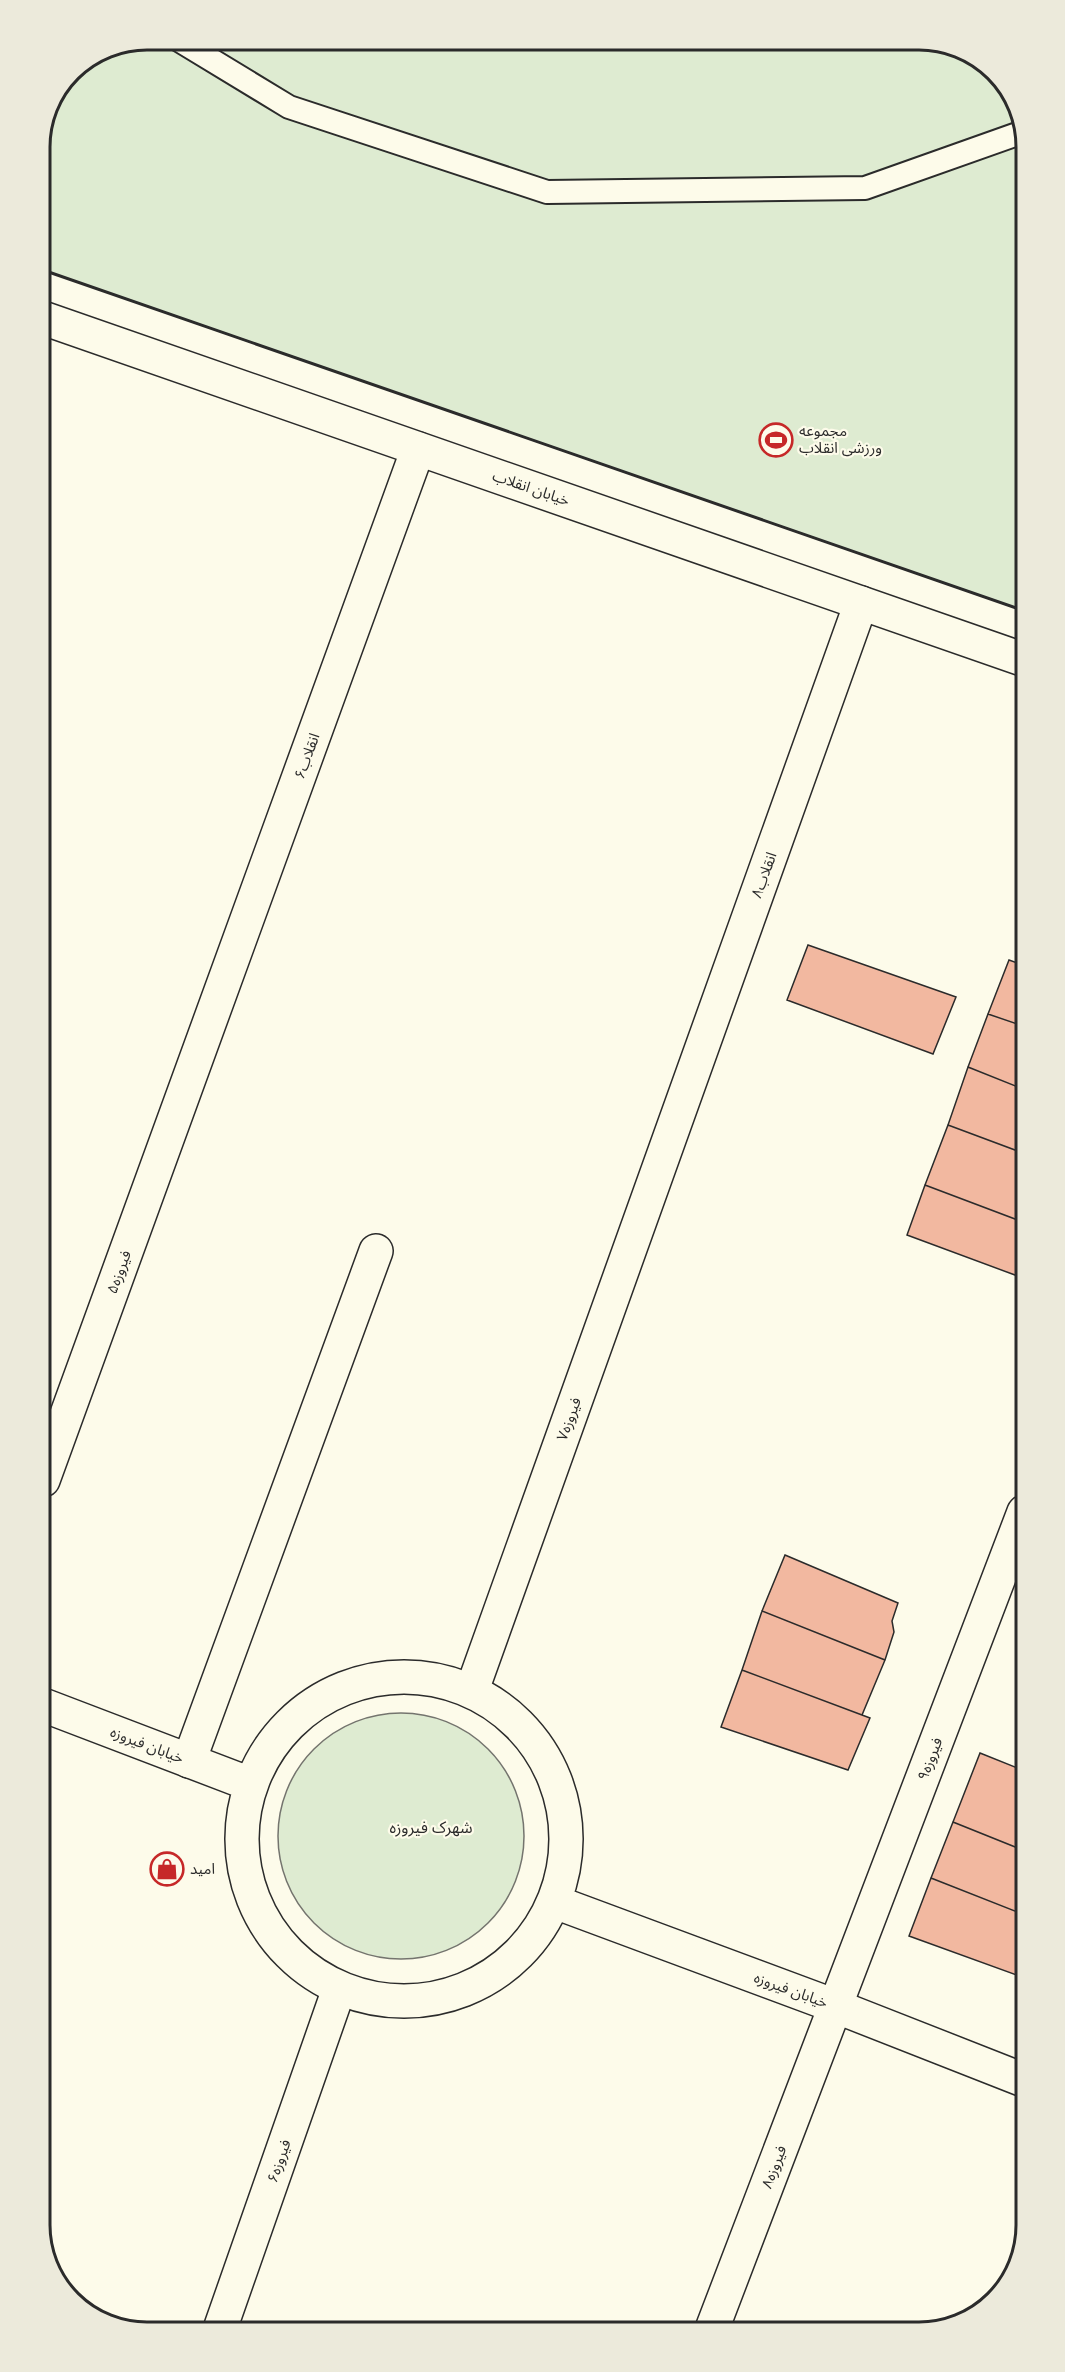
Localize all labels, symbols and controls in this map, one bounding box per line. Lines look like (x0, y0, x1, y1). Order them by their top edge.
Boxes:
place label: مجموعه ورزشی انقلاب (799, 420, 882, 457)
sports icon: مجموعه ورزشی انقلاب (758, 422, 794, 458)
street label: خیابان انقلاب (490, 465, 573, 510)
street label: انقلاب۶ (289, 730, 324, 781)
street label: انقلاب۸ (746, 849, 781, 900)
street label: فیروزه۵ (101, 1247, 135, 1296)
street label: فیروزه۷ (551, 1394, 585, 1443)
street label: خیابان فیروزه (108, 1721, 187, 1767)
street label: فیروزه۹ (912, 1734, 946, 1783)
district label: شهرک فیروزه (390, 1816, 472, 1838)
shop icon: امید (149, 1851, 185, 1887)
place label: امید (190, 1858, 215, 1878)
street label: خیابان فیروزه (752, 1966, 831, 2012)
street label: فیروزه۶ (261, 2136, 295, 2185)
street label: فیروزه۸ (756, 2142, 790, 2191)

